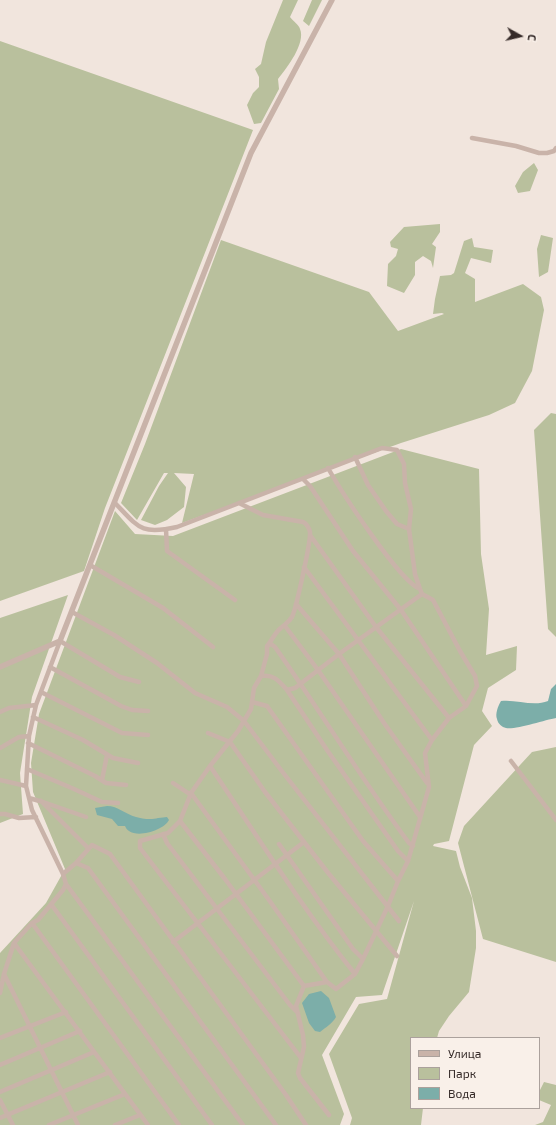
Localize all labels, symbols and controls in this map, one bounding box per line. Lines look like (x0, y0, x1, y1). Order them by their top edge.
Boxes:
north arrow (500, 16, 540, 56)
text: С (525, 34, 539, 42)
legend (410, 1037, 540, 1109)
text: Улица (448, 1046, 481, 1060)
text: Парк (448, 1066, 476, 1080)
text: Вода (448, 1086, 476, 1100)

